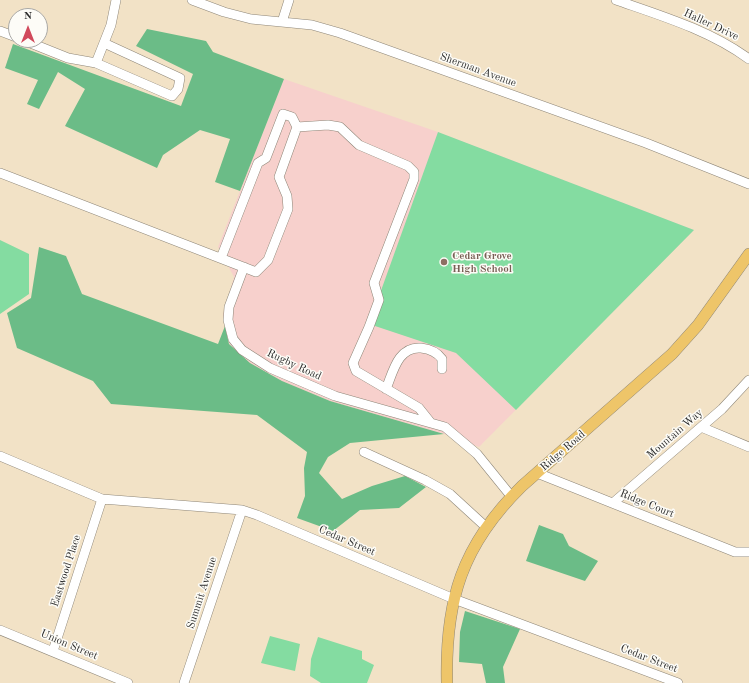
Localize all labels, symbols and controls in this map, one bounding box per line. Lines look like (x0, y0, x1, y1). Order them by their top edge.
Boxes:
street label: Haller Drive (681, 7, 741, 43)
north arrow (8, 8, 48, 48)
text: N (24, 11, 32, 22)
street label: Sherman Avenue (438, 50, 518, 90)
place label: Cedar Grove High School (452, 249, 512, 275)
marker: Cedar Grove High School (439, 257, 449, 267)
street label: Rugby Road (265, 347, 323, 383)
street label: Mountain Way (644, 406, 706, 462)
street label: Ridge Road (538, 428, 588, 474)
street label: Ridge Court (618, 487, 676, 521)
street label: Cedar Street (317, 523, 377, 559)
street label: Eastwood Place (48, 533, 84, 609)
street label: Summit Avenue (184, 555, 220, 631)
street label: Union Street (38, 627, 100, 663)
street label: Cedar Street (618, 642, 680, 676)

